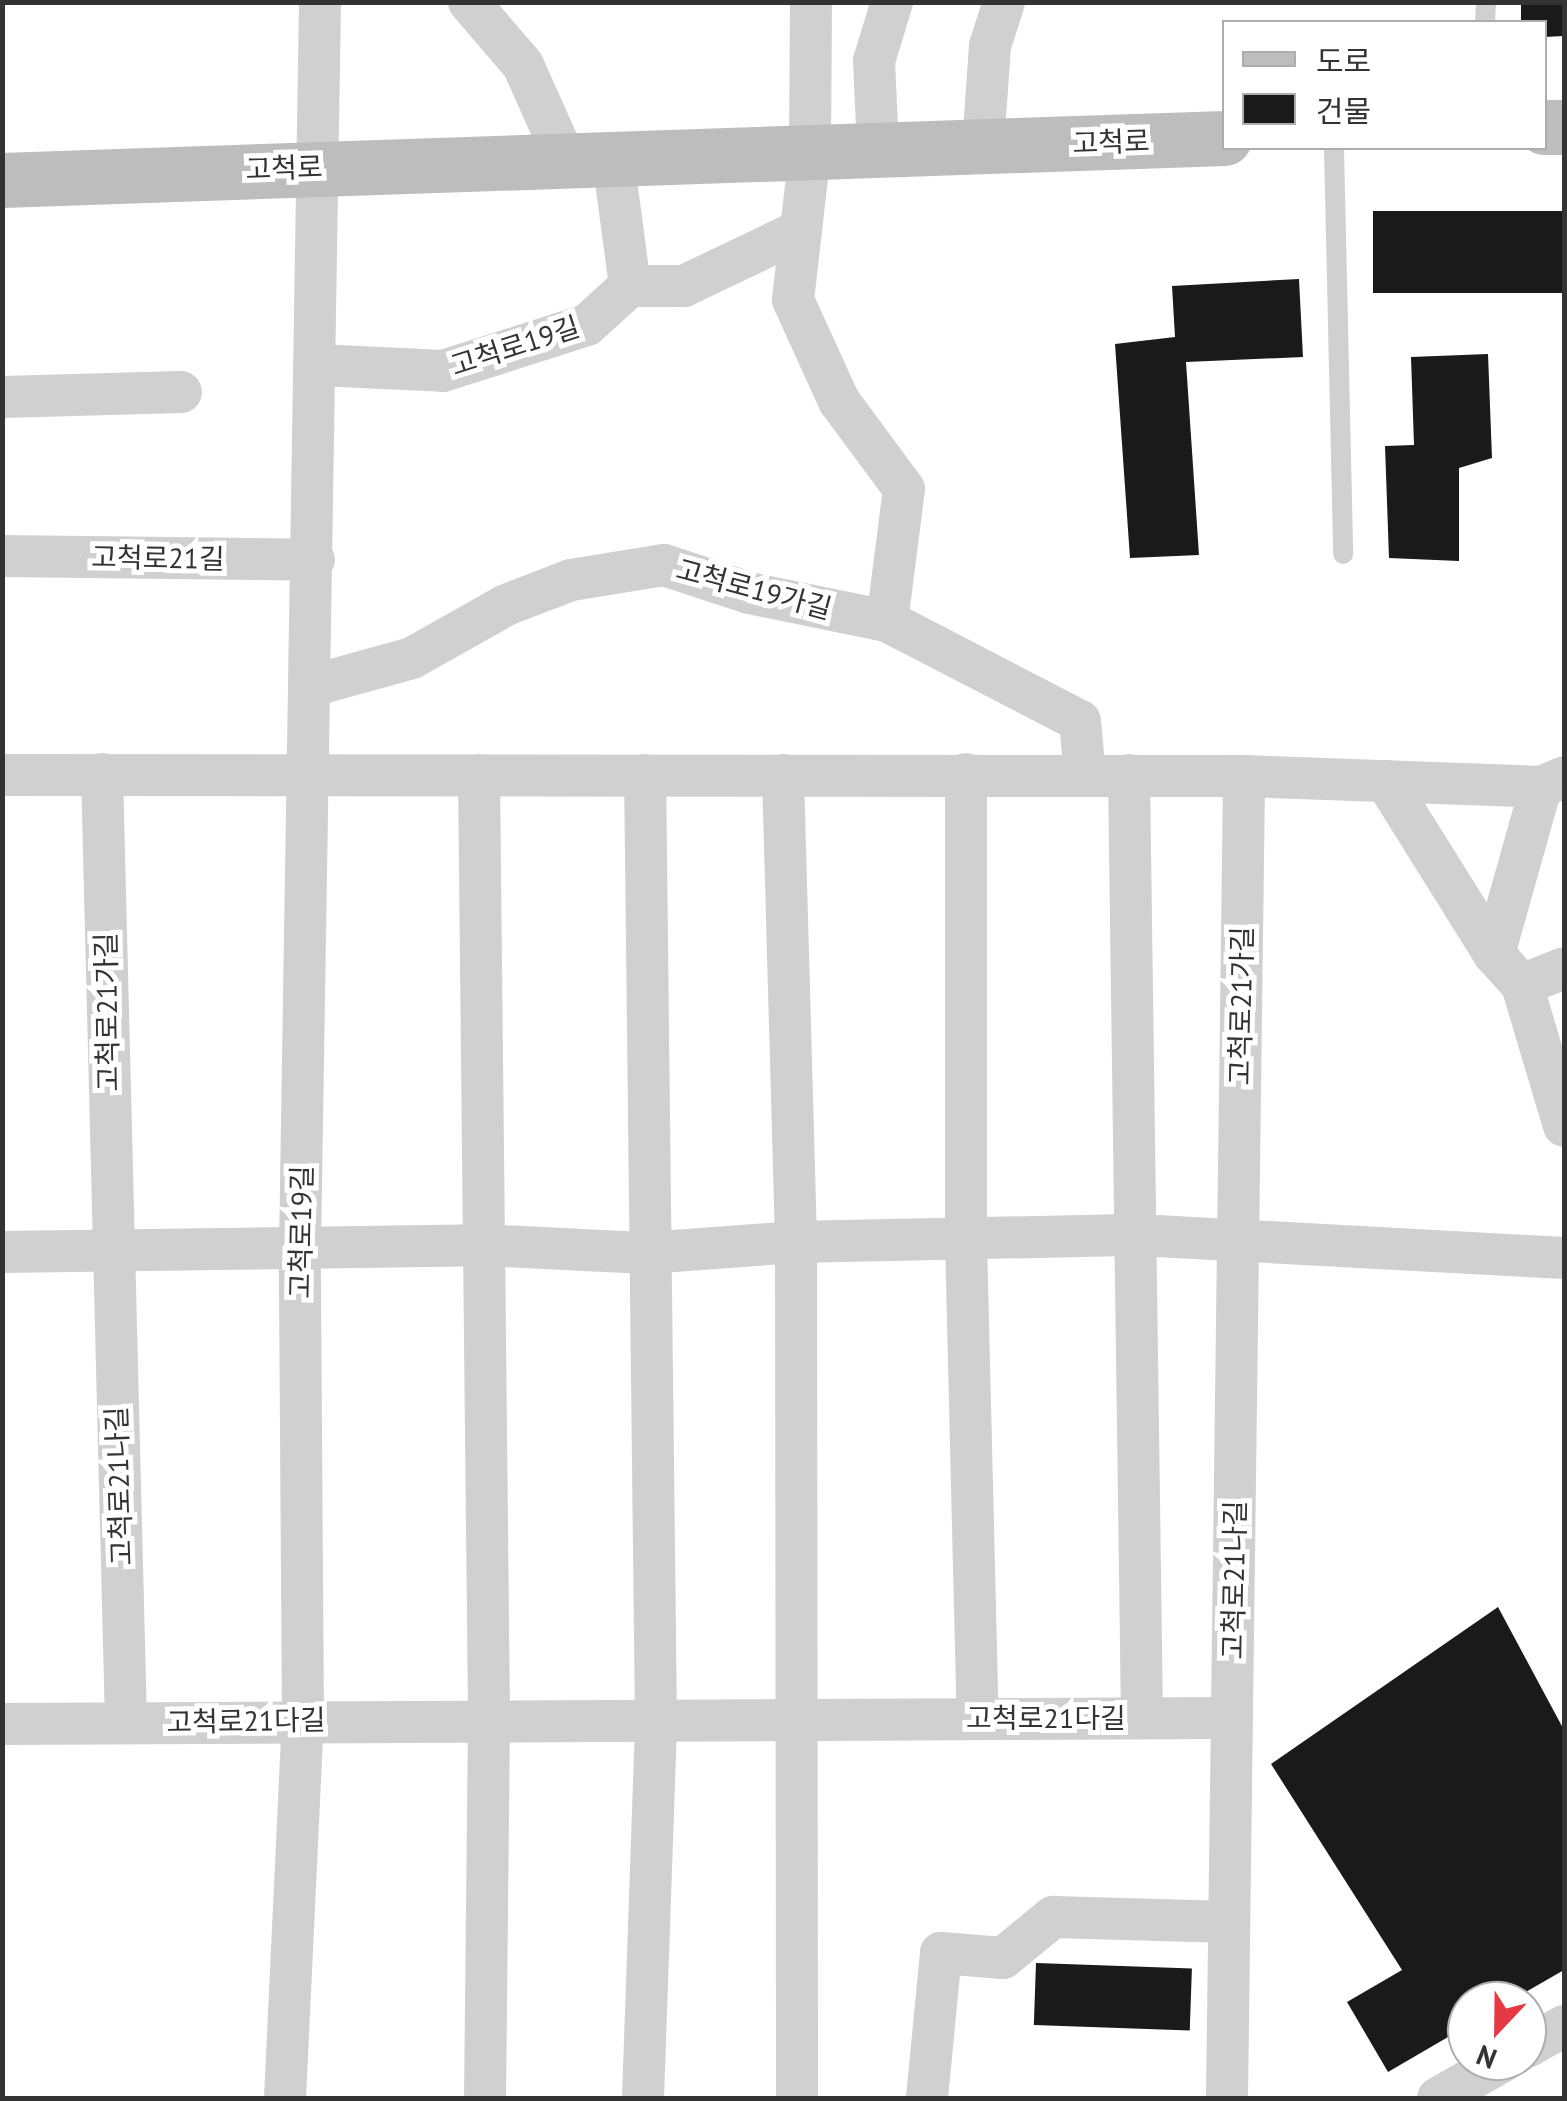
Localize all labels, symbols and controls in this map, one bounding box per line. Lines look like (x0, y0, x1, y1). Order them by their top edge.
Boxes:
legend (1222, 20, 1547, 150)
text: 도로 (1316, 41, 1371, 80)
text: 건물 (1316, 91, 1371, 130)
street label: 고척로 (1072, 124, 1150, 160)
street label: 고척로 (245, 150, 323, 186)
street label: 고척로19길 (446, 309, 584, 383)
street label: 고척로21길 (91, 540, 225, 576)
street label: 고척로19가길 (673, 552, 835, 626)
street label: 고척로21가길 (1223, 926, 1259, 1086)
street label: 고척로21가길 (89, 932, 125, 1092)
street label: 고척로19길 (283, 1165, 319, 1299)
street label: 고척로21나길 (99, 1406, 139, 1566)
street label: 고척로21나길 (1216, 1500, 1252, 1660)
street label: 고척로21다길 (966, 1701, 1126, 1735)
street label: 고척로21다길 (166, 1703, 326, 1739)
north arrow (1447, 1981, 1547, 2081)
text: N (1471, 2037, 1502, 2078)

